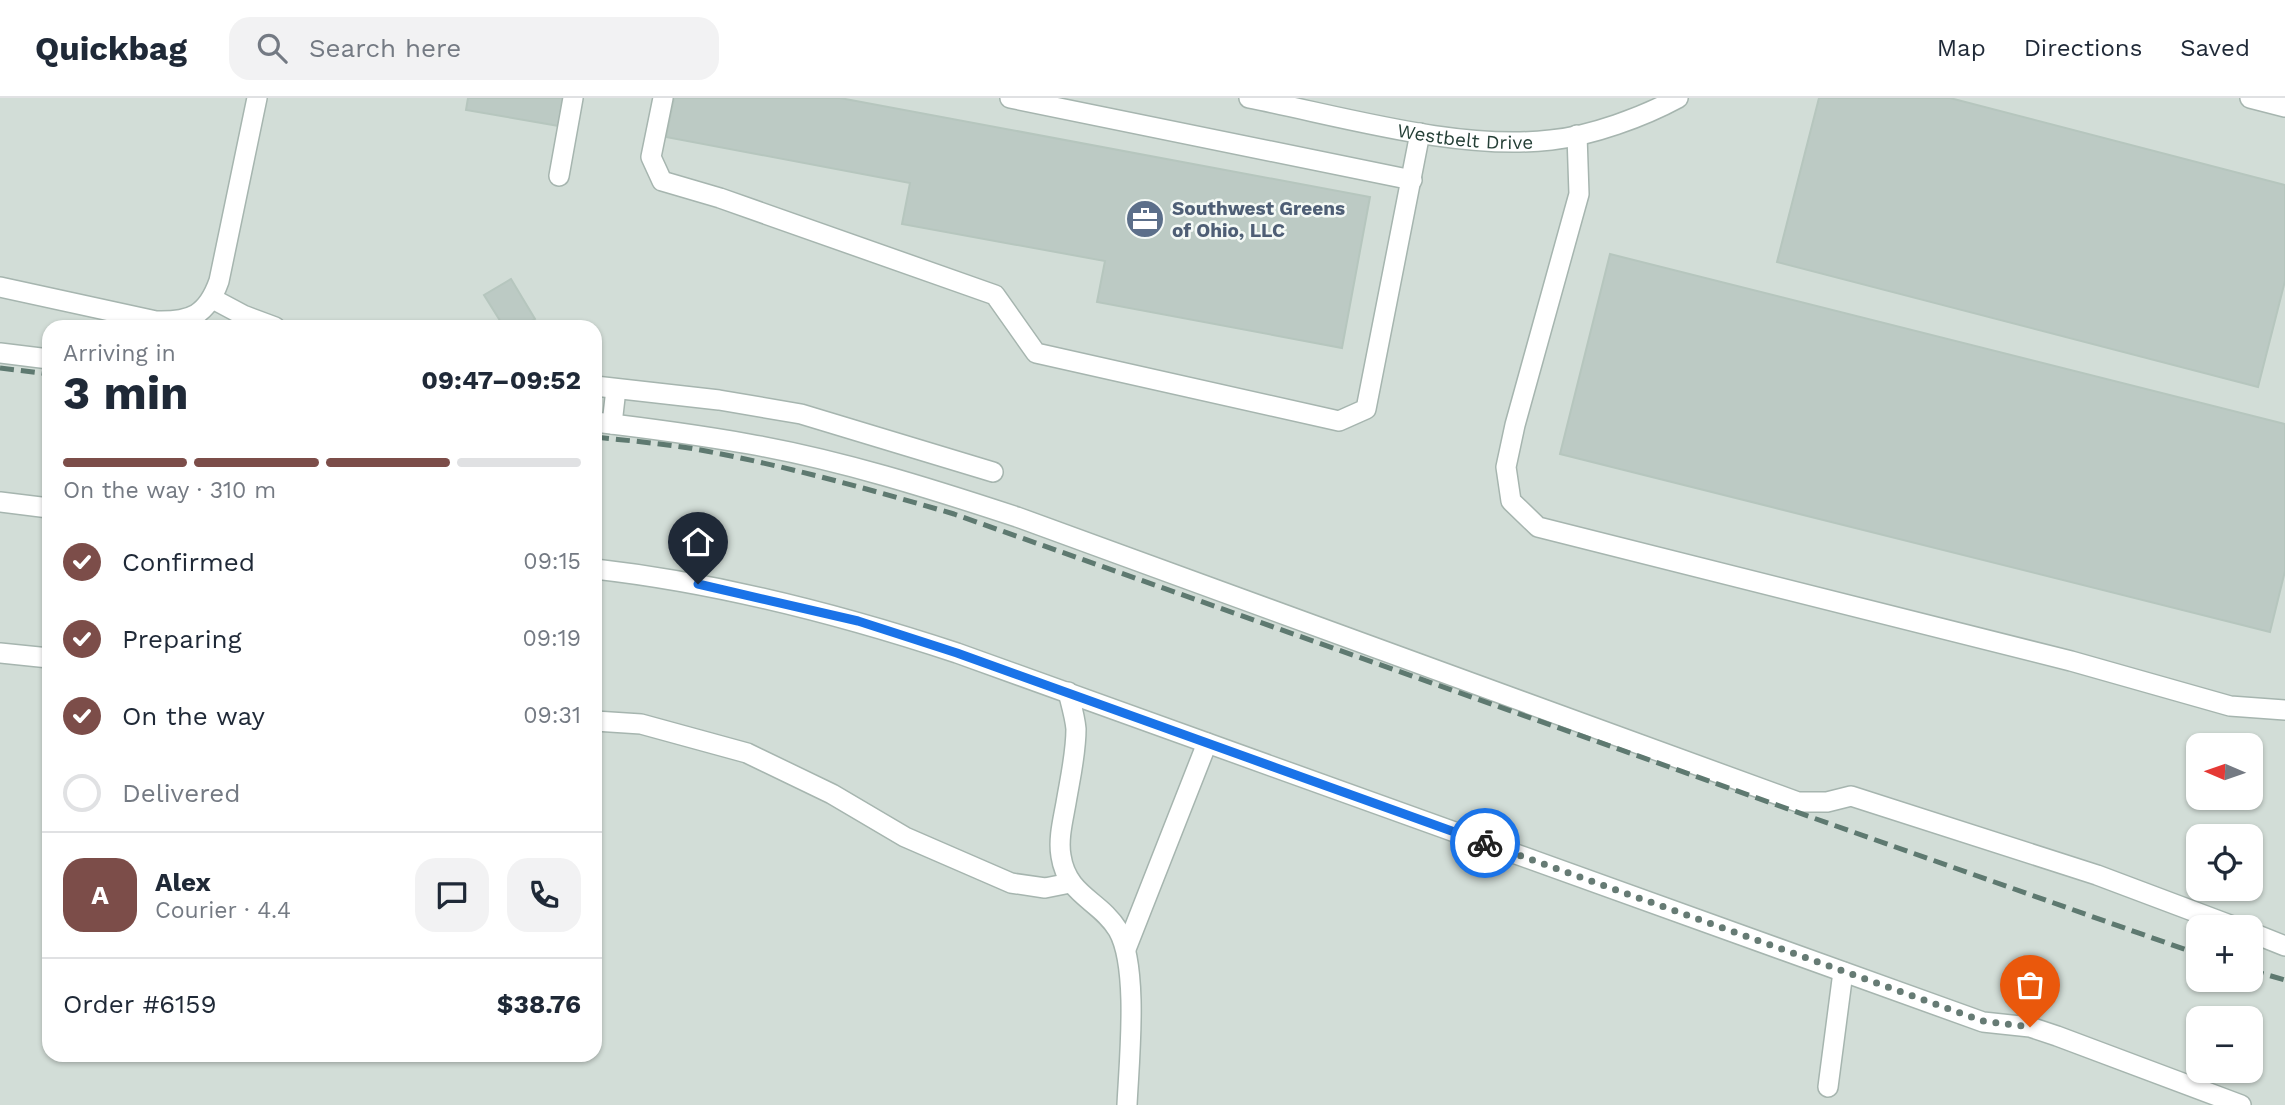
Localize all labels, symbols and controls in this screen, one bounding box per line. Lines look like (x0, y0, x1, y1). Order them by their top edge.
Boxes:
search box (229, 17, 719, 80)
text: Quickbag (35, 29, 187, 68)
icon: search (253, 29, 291, 67)
text: Search here (309, 33, 461, 63)
text: Map (1937, 34, 1986, 62)
text: Directions (2024, 34, 2142, 62)
text: Saved (2180, 34, 2250, 62)
street label: Westbelt Drive (1395, 119, 1534, 154)
place label: Southwest Greens of Ohio, LLC (1172, 197, 1345, 242)
office icon: Southwest Greens of Ohio, LLC (1124, 198, 1166, 240)
text: Arriving in (63, 340, 176, 367)
text: 09:47–09:52 (421, 365, 581, 395)
text: 3 min (63, 366, 189, 420)
text: On the way · 310 m (63, 477, 276, 504)
pin (668, 512, 728, 584)
icon: home (679, 523, 717, 561)
icon: check (63, 543, 101, 581)
text: Confirmed (122, 547, 255, 577)
text: 09:15 (523, 548, 581, 575)
icon: check (63, 620, 101, 658)
text: Preparing (122, 624, 242, 654)
text: 09:19 (523, 625, 581, 652)
icon: check (63, 697, 101, 735)
text: On the way (122, 701, 265, 731)
text: 09:31 (523, 702, 581, 729)
north arrow (2186, 733, 2263, 810)
map controls (2186, 733, 2263, 1083)
text: Delivered (122, 778, 241, 808)
courier (1450, 808, 1520, 878)
icon: bike (1466, 824, 1504, 862)
button: locate (2186, 824, 2263, 901)
button: chat (415, 858, 489, 932)
button: phone (507, 858, 581, 932)
text: Alex (155, 867, 211, 897)
text: A (91, 880, 109, 910)
text: Courier · 4.4 (155, 897, 291, 924)
button: + (2186, 915, 2263, 992)
pin (2000, 955, 2060, 1027)
icon: bag (2011, 966, 2049, 1004)
text: Order #6159 (63, 989, 216, 1019)
text: $38.76 (497, 989, 581, 1019)
button: − (2186, 1006, 2263, 1083)

